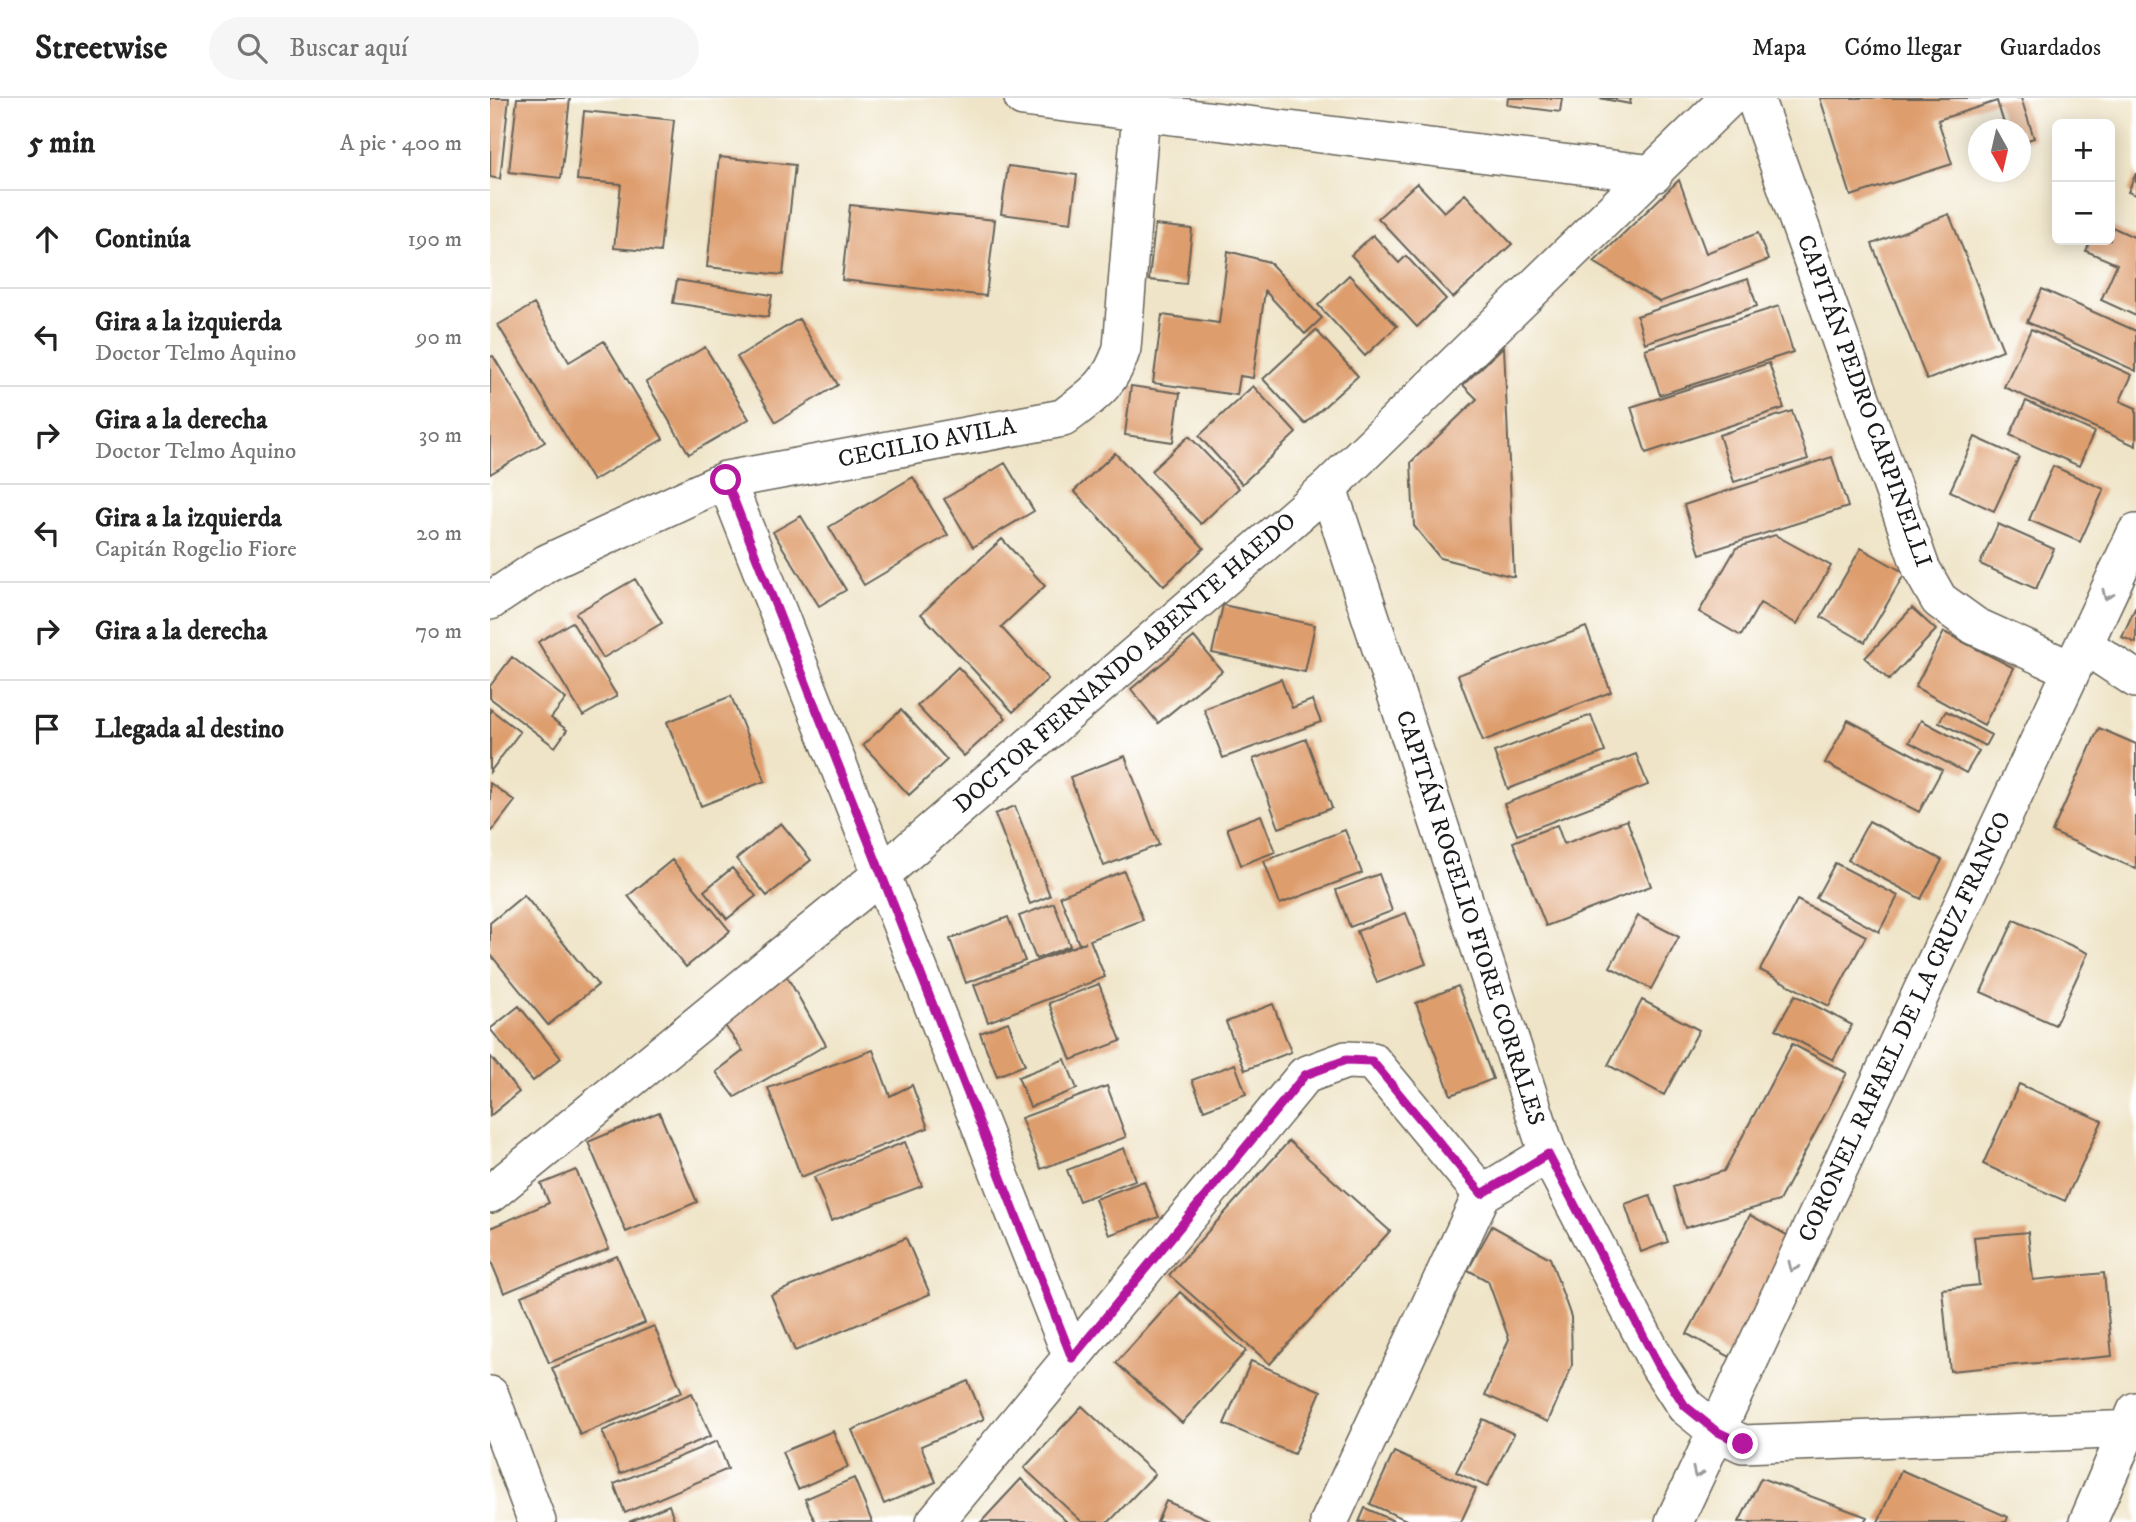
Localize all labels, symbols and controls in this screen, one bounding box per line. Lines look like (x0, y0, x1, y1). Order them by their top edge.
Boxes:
search box (209, 17, 699, 80)
text: Streetwise (35, 28, 167, 69)
icon: search (233, 29, 271, 67)
text: Buscar aquí (289, 32, 408, 65)
text: Mapa (1752, 33, 1806, 63)
text: Cómo llegar (1844, 33, 1962, 63)
text: Guardados (2000, 33, 2101, 63)
north arrow (1968, 119, 2031, 182)
map controls (2052, 119, 2115, 245)
button: + (2052, 119, 2115, 182)
text: 5 min (28, 125, 95, 162)
text: A pie · 400 m (340, 129, 462, 158)
button: − (2052, 182, 2115, 245)
icon: ahead (28, 220, 66, 258)
text: Continúa (95, 223, 190, 256)
text: 190 m (408, 225, 462, 254)
street label: CAPITÁN PEDRO CARPINELLI (1790, 230, 1939, 571)
text: Gira a la izquierda (95, 306, 282, 339)
icon: left (28, 318, 66, 356)
text: 90 m (416, 323, 462, 352)
text: Doctor Telmo Aquino (95, 339, 296, 368)
text: Gira a la derecha (95, 404, 267, 437)
street label: CECILIO AVILA (836, 411, 1019, 475)
icon: right (28, 416, 66, 454)
text: 30 m (419, 421, 462, 450)
text: Doctor Telmo Aquino (95, 437, 296, 466)
route start (710, 464, 741, 495)
text: Gira a la izquierda (95, 502, 282, 535)
street label: DOCTOR FERNANDO ABENTE HAEDO (948, 506, 1302, 820)
icon: left (28, 514, 66, 552)
text: 20 m (416, 519, 462, 548)
text: Capitán Rogelio Fiore (95, 535, 297, 564)
one-way arrow (2102, 588, 2116, 600)
icon: right (28, 612, 66, 650)
text: Gira a la derecha (95, 615, 267, 648)
text: 70 m (415, 617, 462, 646)
street label: CAPITÁN ROGELIO FIORE CORRALES (1389, 706, 1552, 1129)
icon: arrive (28, 710, 66, 748)
text: Llegada al destino (95, 713, 284, 746)
street label: CORONEL RAFAEL DE LA CRUZ FRANCO (1792, 807, 2018, 1247)
one-way arrow (1787, 1260, 1801, 1272)
route end (1727, 1428, 1758, 1459)
one-way arrow (1691, 1466, 1705, 1478)

